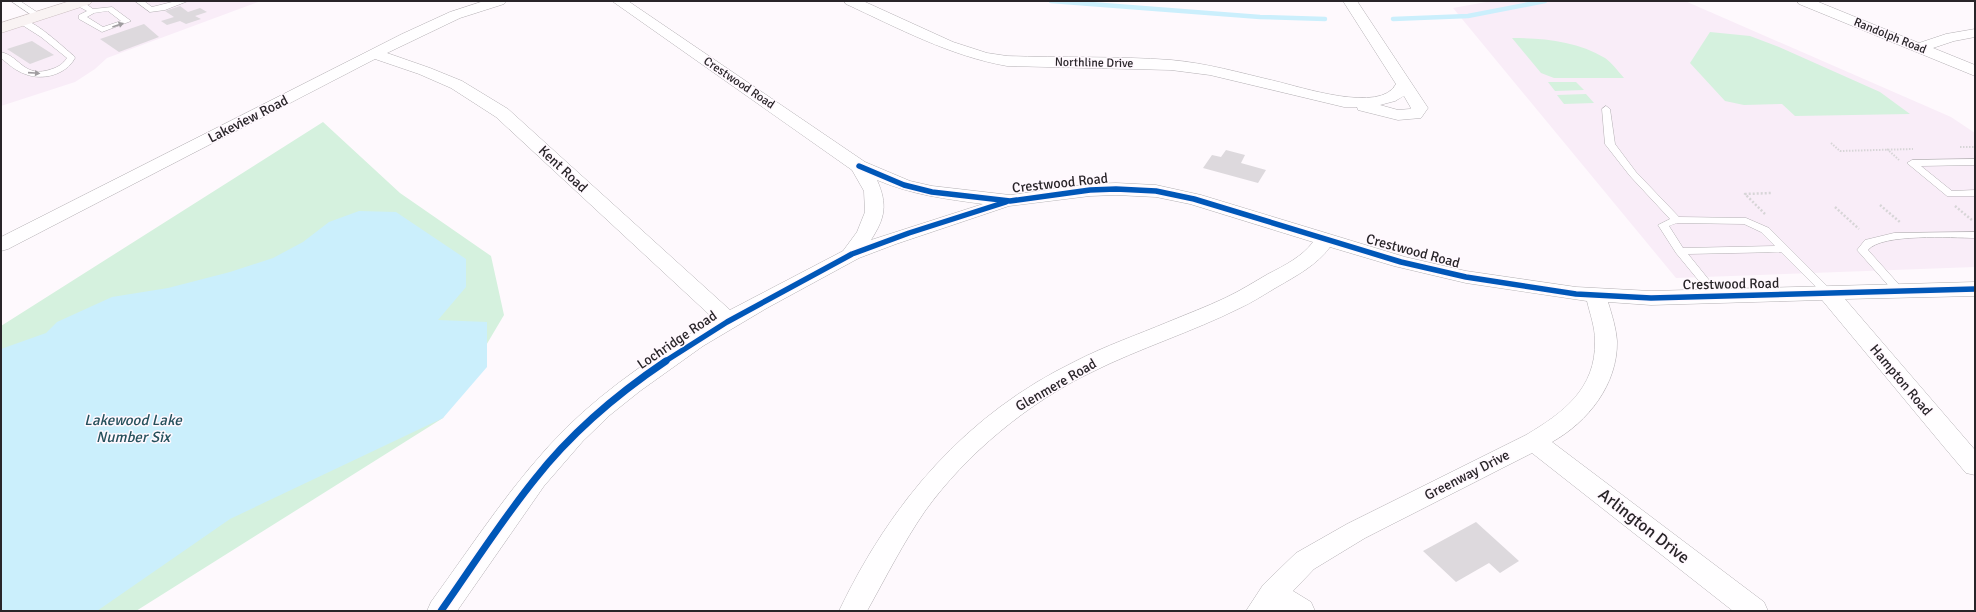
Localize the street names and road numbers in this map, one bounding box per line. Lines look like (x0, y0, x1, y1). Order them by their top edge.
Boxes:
street label: Randolph Road (1851, 15, 1929, 57)
street label: Crestwood Road (701, 54, 777, 112)
street label: Northline Drive (1055, 55, 1133, 71)
street label: Lakeview Road (205, 91, 291, 147)
street label: Kent Road (535, 142, 591, 196)
street label: Crestwood Road (1011, 170, 1109, 196)
street label: Crestwood Road (1364, 230, 1462, 272)
street label: Crestwood Road (1683, 275, 1779, 293)
street label: Lochridge Road (634, 307, 720, 373)
street label: Hampton Road (1866, 341, 1936, 419)
street label: Glenmere Road (1012, 355, 1100, 415)
street label: Greenway Drive (1422, 446, 1512, 504)
street label: Arlington Drive (1594, 484, 1694, 568)

